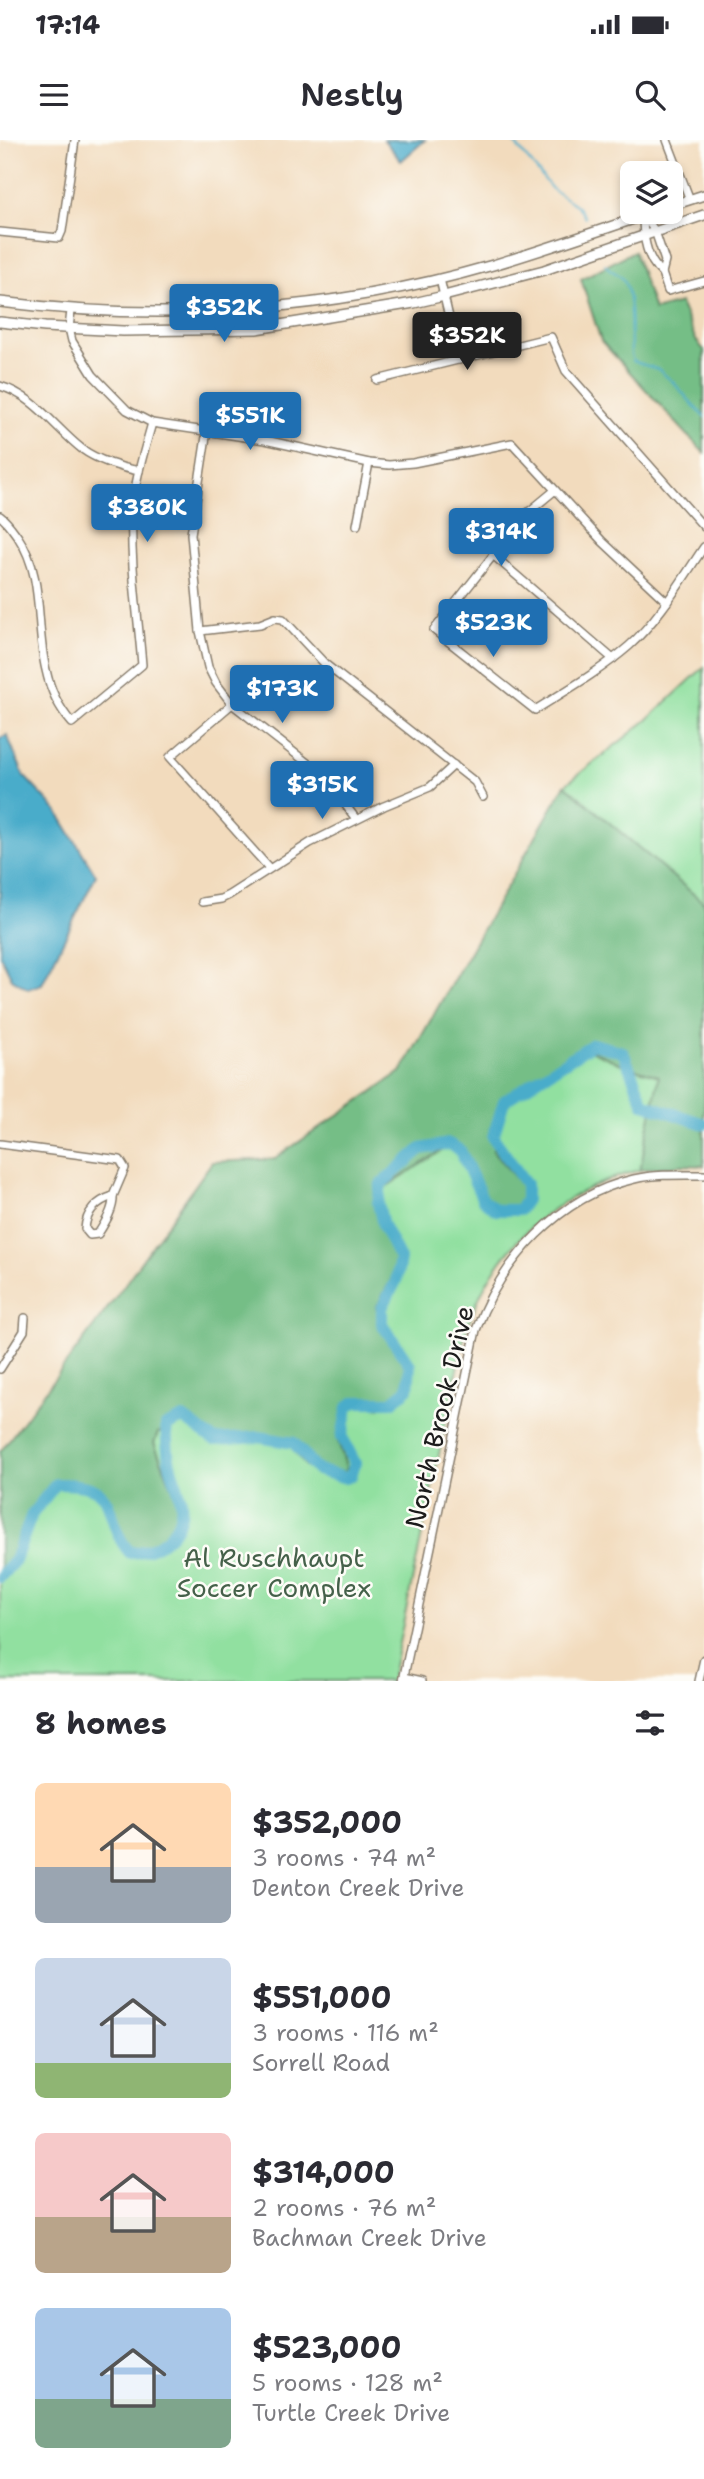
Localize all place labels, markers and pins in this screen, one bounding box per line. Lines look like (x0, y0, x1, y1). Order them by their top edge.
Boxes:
pin: $352K (175, 284, 273, 344)
pin: $352K (418, 313, 516, 372)
pin: $551K (201, 392, 299, 452)
pin: $380K (98, 484, 196, 544)
pin: $314K (452, 508, 550, 568)
pin: $523K (444, 600, 542, 659)
pin: $173K (233, 666, 331, 725)
pin: $315K (273, 762, 371, 821)

